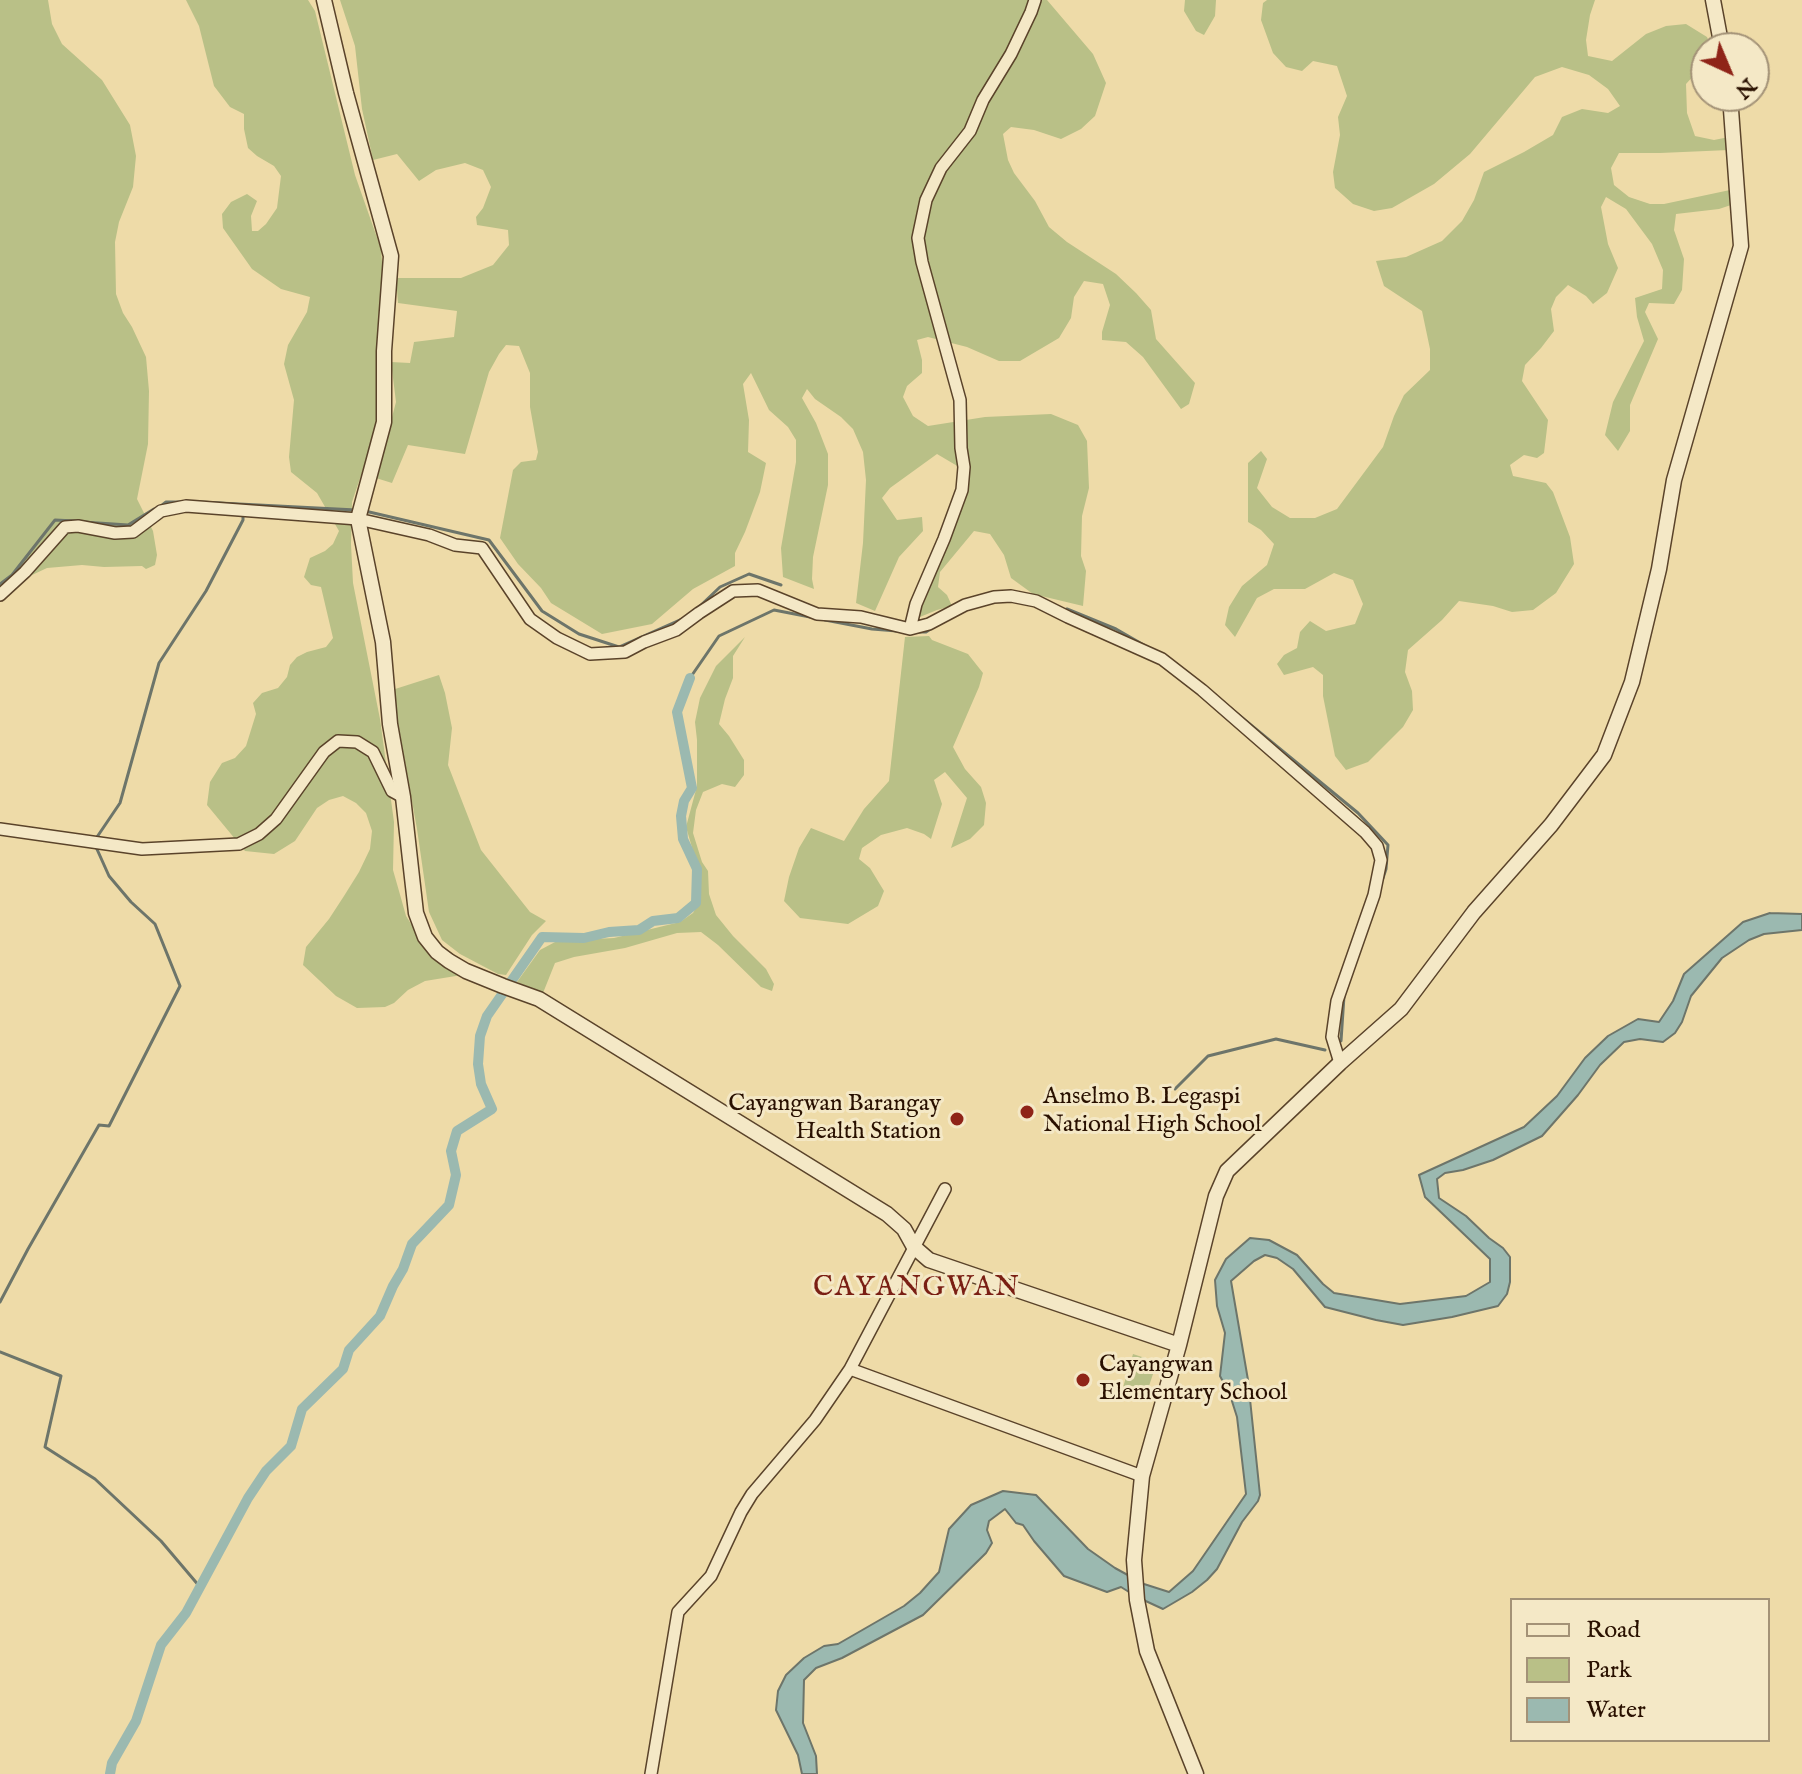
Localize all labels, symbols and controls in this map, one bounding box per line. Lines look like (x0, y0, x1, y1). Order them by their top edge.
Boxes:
north arrow (1690, 32, 1770, 112)
text: N (1729, 71, 1762, 105)
place label: Anselmo B. Legaspi National High School (1043, 1084, 1262, 1140)
place label: Cayangwan Barangay Health Station (728, 1091, 941, 1147)
marker: Anselmo B. Legaspi National High School (1018, 1103, 1036, 1121)
marker: Cayangwan Barangay Health Station (948, 1110, 966, 1128)
district label: CAYANGWAN (813, 1272, 1021, 1306)
place label: Cayangwan Elementary School (1099, 1352, 1287, 1408)
marker: Cayangwan Elementary School (1074, 1371, 1092, 1389)
legend (1510, 1598, 1770, 1742)
text: Road (1586, 1615, 1640, 1646)
text: Park (1586, 1655, 1632, 1686)
text: Water (1586, 1695, 1646, 1726)

